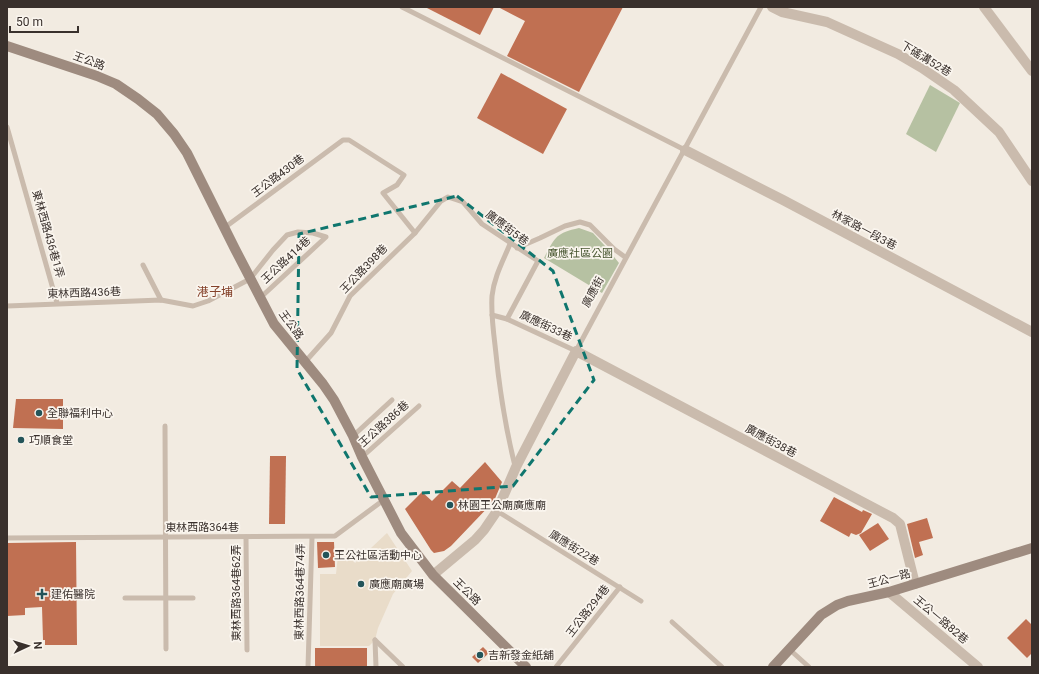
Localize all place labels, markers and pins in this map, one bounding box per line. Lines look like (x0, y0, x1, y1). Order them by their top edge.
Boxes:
place label: 全聯福利中心 (47, 407, 113, 420)
marker: 全聯福利中心 (34, 408, 44, 418)
place label: 巧順食堂 (29, 434, 73, 447)
marker: 巧順食堂 (16, 435, 26, 445)
place label: 林園王公廟廣應廟 (458, 499, 546, 512)
marker: 林園王公廟廣應廟 (445, 500, 455, 510)
place label: 王公社區活動中心 (334, 549, 422, 562)
marker: 王公社區活動中心 (321, 550, 331, 560)
place label: 廣應廟廣場 (369, 578, 424, 591)
marker: 廣應廟廣場 (356, 579, 366, 589)
marker: 建佑醫院 (36, 588, 48, 600)
place label: 建佑醫院 (51, 588, 95, 601)
place label: 吉新發金紙舖 (488, 649, 554, 662)
marker: 吉新發金紙舖 (475, 650, 485, 660)

